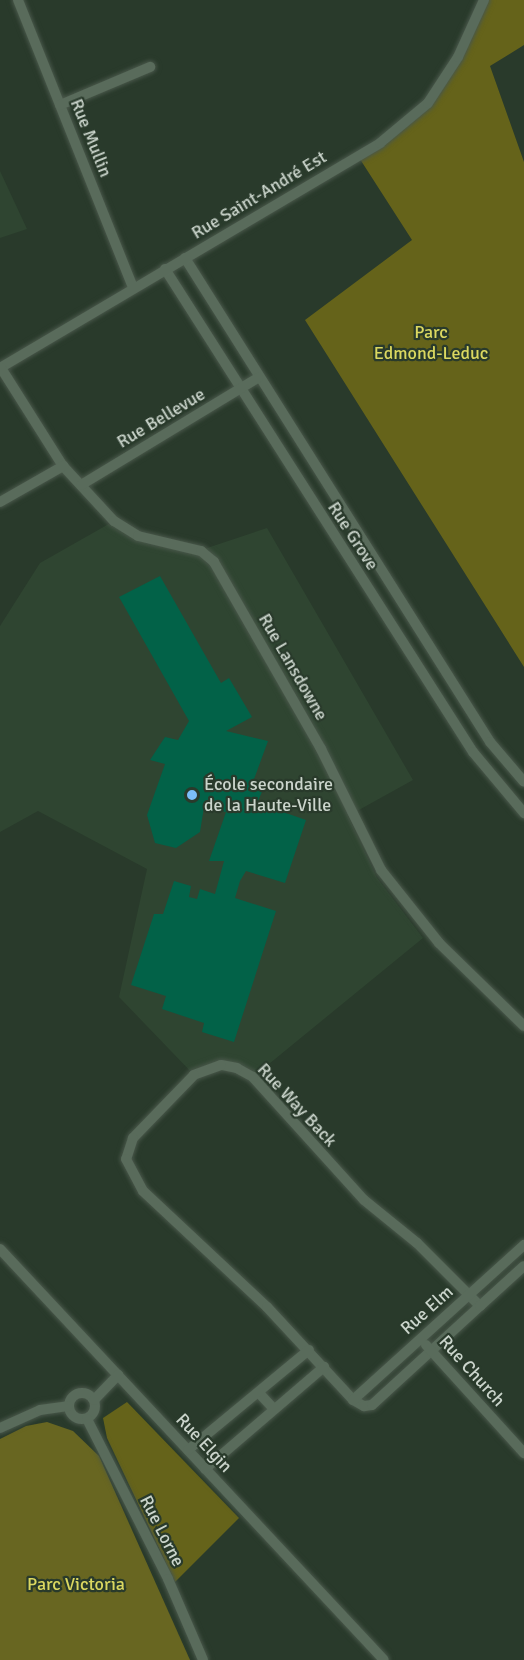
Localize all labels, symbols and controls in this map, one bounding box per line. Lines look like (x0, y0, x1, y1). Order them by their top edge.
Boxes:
street label: Rue Mullin (66, 96, 116, 180)
street label: Rue Saint-André Est (188, 146, 330, 244)
park label: Parc Edmond-Leduc (374, 322, 488, 364)
street label: Rue Bellevue (113, 383, 209, 453)
street label: Rue Grove (323, 498, 383, 574)
street label: Rue Lansdowne (254, 610, 332, 724)
place label: École secondaire de la Haute-Ville (204, 774, 333, 816)
marker: École secondaire de la Haute-Ville (185, 788, 199, 802)
street label: Rue Way Back (253, 1059, 341, 1151)
street label: Rue Elm (396, 1281, 458, 1339)
street label: Rue Church (434, 1331, 510, 1411)
street label: Rue Elgin (171, 1409, 237, 1477)
street label: Rue Lorne (135, 1492, 189, 1570)
park label: Parc Victoria (27, 1573, 125, 1595)

